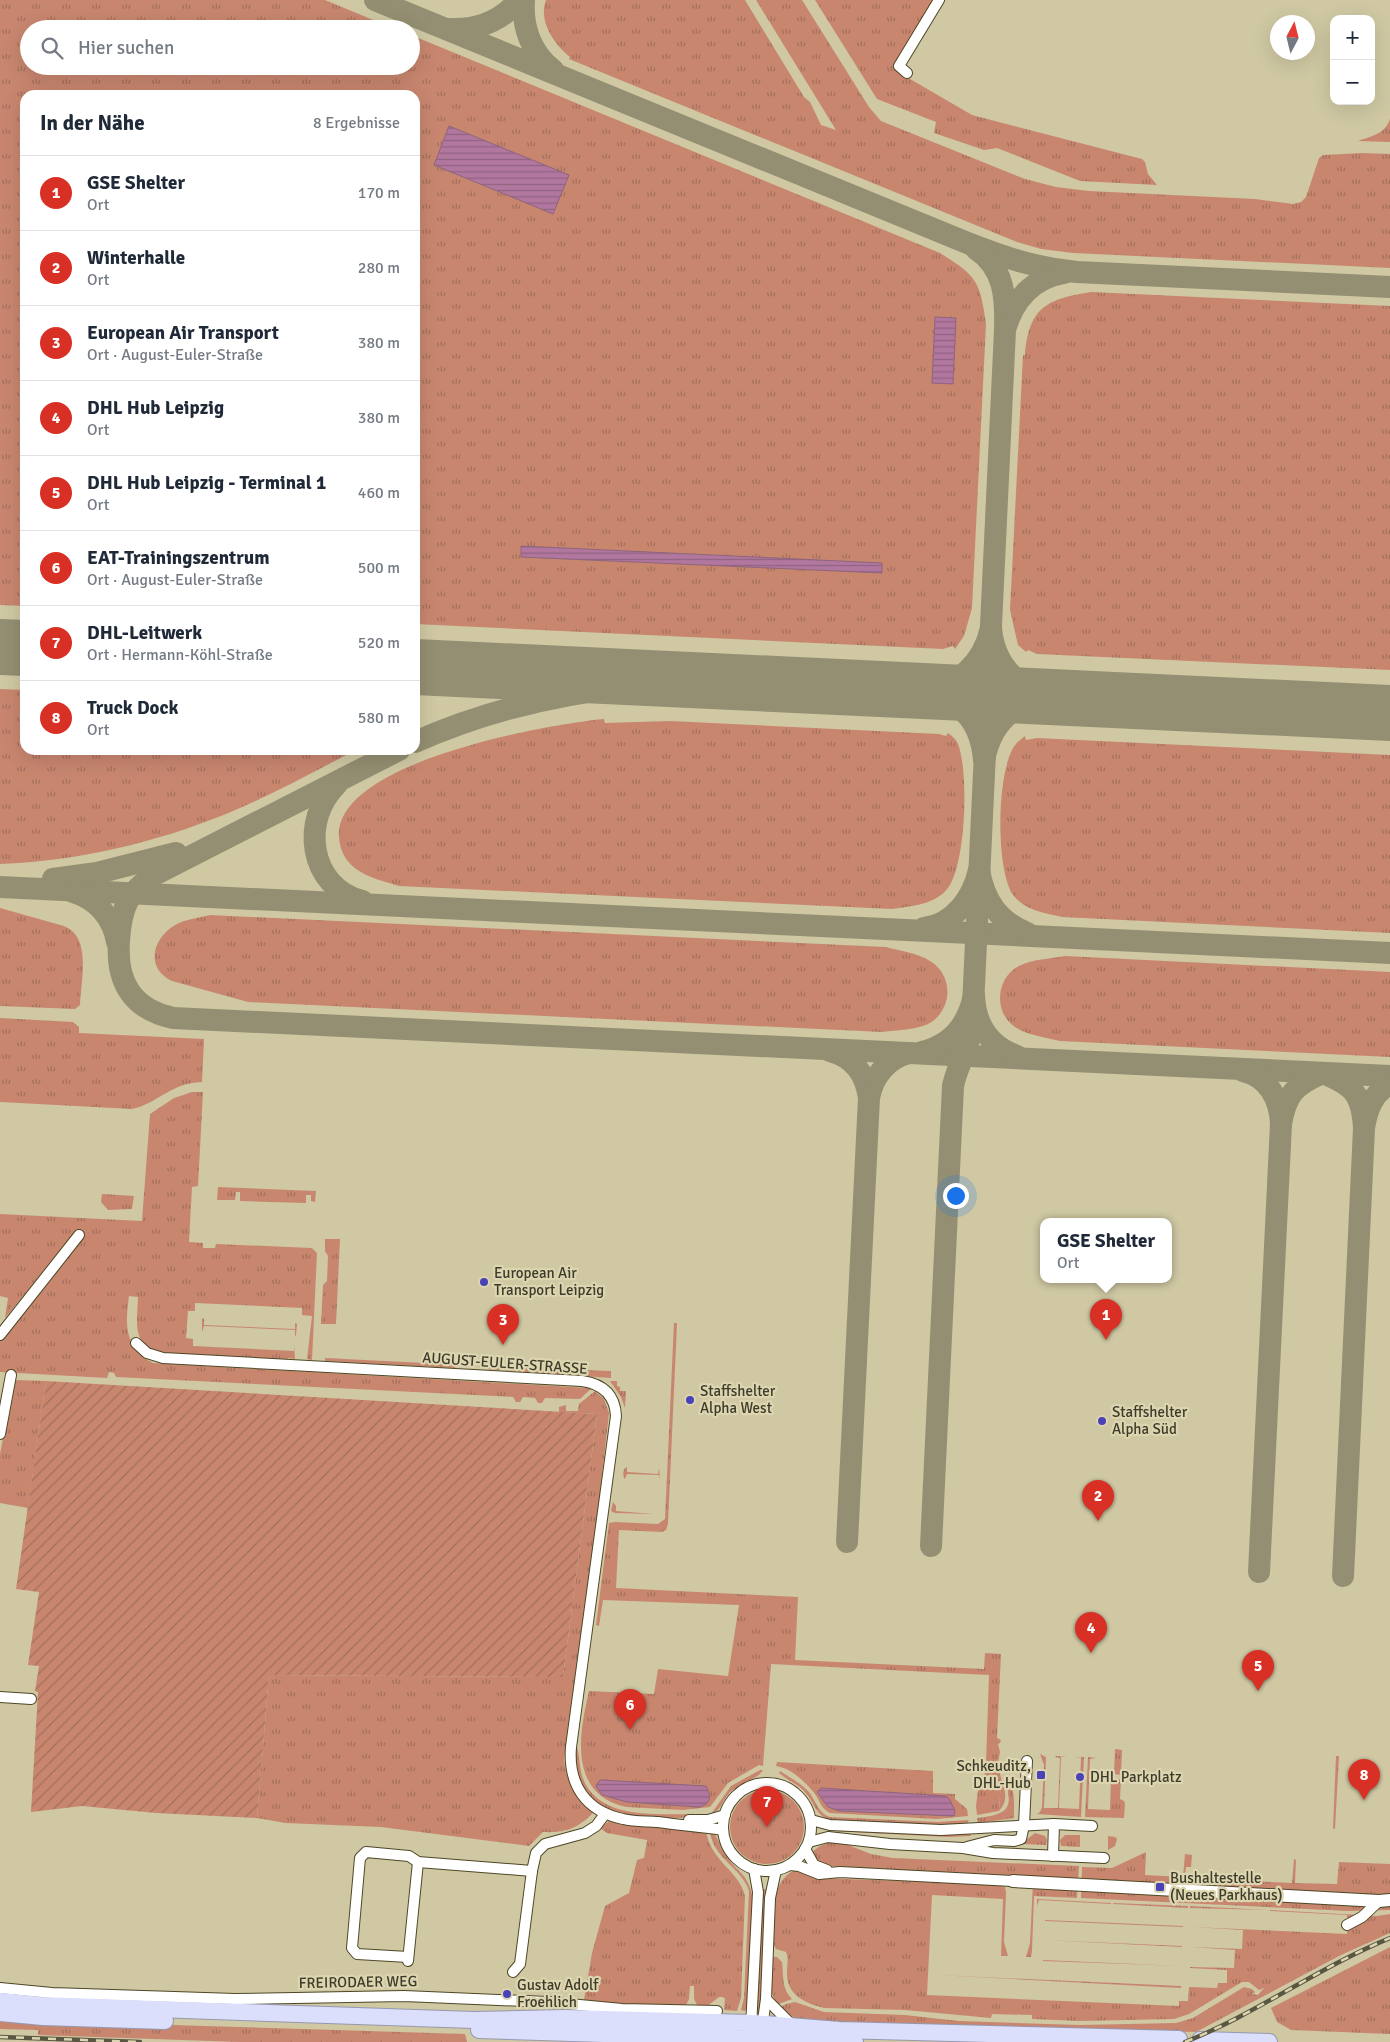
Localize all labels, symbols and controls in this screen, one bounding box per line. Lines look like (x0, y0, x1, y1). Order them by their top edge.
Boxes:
north arrow (1270, 15, 1315, 60)
map controls (1330, 15, 1375, 105)
button: + (1330, 15, 1375, 60)
search box (20, 20, 420, 75)
icon: search (38, 34, 66, 62)
text: Hier suchen (78, 36, 174, 60)
button: − (1330, 60, 1375, 105)
text: In der Nähe (40, 110, 145, 136)
text: 8 Ergebnisse (313, 113, 400, 133)
text: GSE Shelter (87, 171, 185, 195)
text: 1 (52, 183, 60, 203)
text: 170 m (358, 183, 400, 203)
text: Ort (87, 195, 109, 215)
text: Winterhalle (87, 246, 185, 270)
text: 2 (52, 258, 60, 278)
text: 280 m (358, 258, 400, 278)
text: Ort (87, 270, 109, 290)
text: European Air Transport (87, 321, 279, 345)
text: 3 (52, 333, 60, 353)
text: 380 m (358, 333, 400, 353)
text: Ort · August-Euler-Straße (87, 345, 263, 365)
text: DHL Hub Leipzig (87, 396, 224, 420)
text: 4 (52, 408, 60, 428)
text: 380 m (358, 408, 400, 428)
text: Ort (87, 420, 109, 440)
text: DHL Hub Leipzig - Terminal 1 (87, 471, 326, 495)
text: 5 (52, 483, 60, 503)
text: 460 m (358, 483, 400, 503)
text: Ort (87, 495, 109, 515)
text: EAT-Trainingszentrum (87, 546, 270, 570)
text: 6 (52, 558, 60, 578)
text: 500 m (358, 558, 400, 578)
text: Ort · August-Euler-Straße (87, 570, 263, 590)
text: DHL-Leitwerk (87, 621, 202, 645)
text: 7 (52, 633, 60, 653)
text: 520 m (358, 633, 400, 653)
text: Ort · Hermann-Köhl-Straße (87, 645, 273, 665)
text: Truck Dock (87, 696, 178, 720)
text: 8 (52, 708, 60, 728)
text: 580 m (358, 708, 400, 728)
text: Ort (87, 720, 109, 740)
your location (943, 1183, 969, 1209)
popup (1040, 1218, 1172, 1283)
text: GSE Shelter (1057, 1229, 1155, 1253)
text: Ort (1057, 1253, 1079, 1273)
place label: European Air Transport Leipzig (494, 1264, 604, 1299)
marker: European Air Transport Leipzig (478, 1276, 490, 1288)
pin: 1 (1090, 1299, 1122, 1340)
pin: 3 (487, 1304, 519, 1345)
street label: AUGUST-EULER-STRASSE (422, 1348, 588, 1378)
place label: Staffshelter Alpha West (700, 1382, 776, 1417)
marker: Staffshelter Alpha West (684, 1394, 696, 1406)
place label: Staffshelter Alpha Süd (1112, 1403, 1188, 1438)
marker: Staffshelter Alpha Süd (1096, 1415, 1108, 1427)
pin: 2 (1082, 1480, 1114, 1521)
pin: 4 (1075, 1612, 1107, 1653)
pin: 5 (1242, 1650, 1274, 1691)
pin: 6 (614, 1689, 646, 1730)
place label: Schkeuditz, DHL-Hub (956, 1757, 1031, 1792)
pin: 8 (1348, 1759, 1380, 1800)
place label: DHL Parkplatz (1090, 1768, 1182, 1786)
marker: Schkeuditz, DHL-Hub (1035, 1769, 1047, 1781)
marker: DHL Parkplatz (1074, 1771, 1086, 1783)
pin: 7 (751, 1786, 783, 1827)
place label: Bushaltestelle (Neues Parkhaus) (1170, 1869, 1283, 1904)
marker: Bushaltestelle (Neues Parkhaus) (1154, 1881, 1166, 1893)
street label: FREIRODAER WEG (299, 1972, 417, 1992)
place label: Gustav Adolf Froehlich (517, 1976, 599, 2011)
marker: Gustav Adolf Froehlich (501, 1988, 513, 2000)

